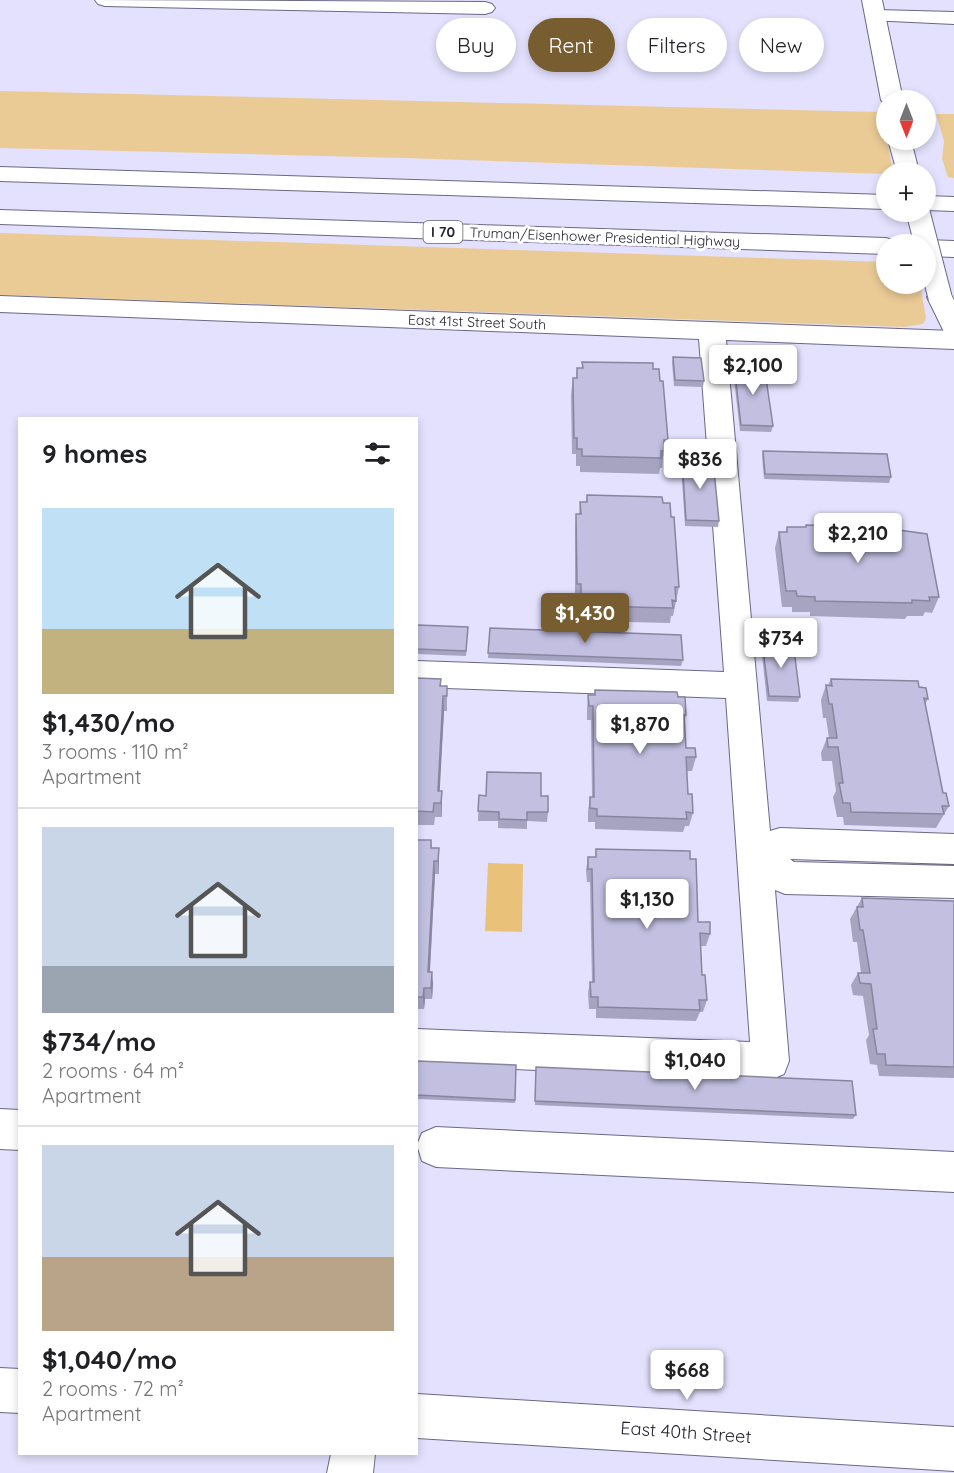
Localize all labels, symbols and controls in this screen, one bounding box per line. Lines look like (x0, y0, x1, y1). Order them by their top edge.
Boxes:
chip: Buy (436, 18, 516, 72)
chip: Rent (528, 18, 615, 72)
chip: Filters (627, 18, 727, 72)
chip: New (739, 18, 824, 72)
north arrow (876, 90, 936, 150)
map controls (876, 90, 936, 294)
button: + (876, 162, 936, 222)
road number: I 70 (424, 221, 462, 243)
street label: Truman/Eisenhower Presidential Highway (469, 223, 741, 251)
button: − (876, 234, 936, 294)
street label: East 41st Street South (408, 311, 546, 333)
pin: $2,100 (704, 345, 802, 396)
text: $2,100 (723, 352, 783, 377)
text: 9 homes (42, 437, 147, 470)
icon: filters (361, 437, 394, 470)
pin: $836 (664, 439, 736, 490)
text: $836 (678, 446, 722, 471)
pin: $2,210 (809, 513, 907, 564)
text: $2,210 (828, 520, 888, 545)
icon: home (164, 547, 272, 655)
pin: $1,430 (536, 593, 634, 644)
text: $1,430 (555, 600, 615, 625)
pin: $734 (745, 618, 817, 669)
text: $734 (758, 625, 804, 650)
pin: $1,870 (591, 704, 689, 755)
text: $1,430/mo (42, 706, 175, 739)
text: $1,870 (610, 711, 670, 736)
text: 3 rooms · 110 m² (42, 739, 189, 764)
text: Apartment (42, 764, 142, 789)
icon: home (164, 866, 272, 974)
pin: $1,130 (598, 879, 696, 930)
text: $1,130 (620, 886, 674, 911)
text: $734/mo (42, 1025, 156, 1058)
pin: $1,040 (646, 1040, 744, 1091)
text: $1,040 (664, 1047, 726, 1072)
text: 2 rooms · 64 m² (42, 1058, 184, 1083)
text: Apartment (42, 1083, 142, 1108)
icon: home (164, 1184, 272, 1292)
text: $1,040/mo (42, 1343, 177, 1376)
pin: $668 (651, 1350, 723, 1401)
text: $668 (664, 1357, 710, 1382)
text: 2 rooms · 72 m² (42, 1376, 184, 1401)
text: Apartment (42, 1401, 142, 1426)
street label: East 40th Street (620, 1416, 752, 1448)

